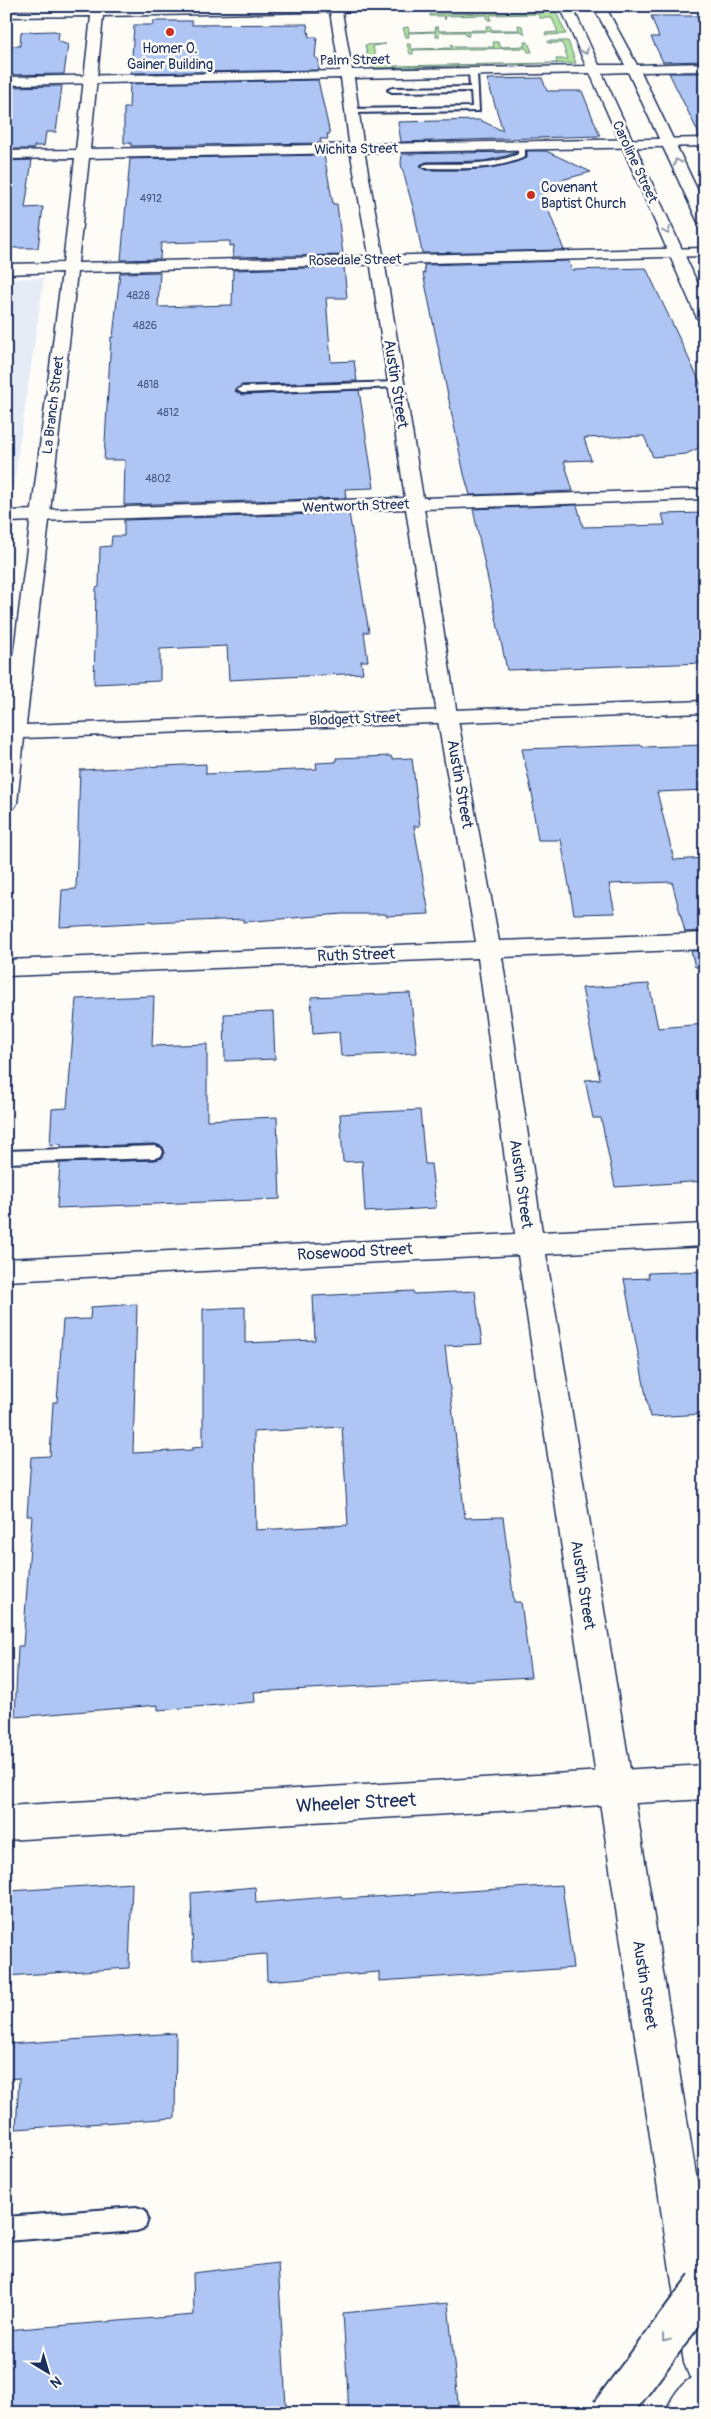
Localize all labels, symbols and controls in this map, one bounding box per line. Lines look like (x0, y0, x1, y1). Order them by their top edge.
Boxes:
marker: Homer O. Gainer Building (164, 26, 176, 38)
place label: Homer O. Gainer Building (127, 40, 213, 73)
one-way arrow (578, 46, 589, 55)
street label: Palm Street (320, 51, 391, 69)
street label: Caroline Street (609, 118, 662, 206)
street label: Wichita Street (314, 140, 398, 158)
one-way arrow (672, 158, 683, 167)
place label: Covenant Baptist Church (541, 179, 626, 212)
marker: Covenant Baptist Church (525, 189, 537, 201)
house number: 4912 (140, 192, 162, 205)
one-way arrow (660, 226, 671, 235)
street label: Rosedale Street (308, 251, 402, 269)
house number: 4828 (126, 289, 150, 302)
house number: 4826 (133, 319, 157, 332)
street label: Austin Street (379, 338, 413, 431)
street label: La Branch Street (39, 354, 68, 455)
house number: 4818 (137, 378, 159, 391)
house number: 4812 (157, 406, 179, 419)
house number: 4802 (145, 472, 171, 485)
street label: Wentworth Street (302, 496, 410, 516)
street label: Blodgett Street (309, 709, 402, 729)
street label: Austin Street (442, 738, 478, 831)
street label: Ruth Street (317, 944, 396, 966)
street label: Austin Street (505, 1138, 537, 1230)
street label: Rosewood Street (297, 1239, 414, 1265)
street label: Austin Street (566, 1539, 600, 1632)
street label: Wheeler Street (295, 1788, 417, 1818)
street label: Austin Street (628, 1939, 662, 2032)
one-way arrow (662, 2333, 671, 2343)
north arrow (22, 2346, 72, 2396)
text: N (47, 2372, 65, 2391)

